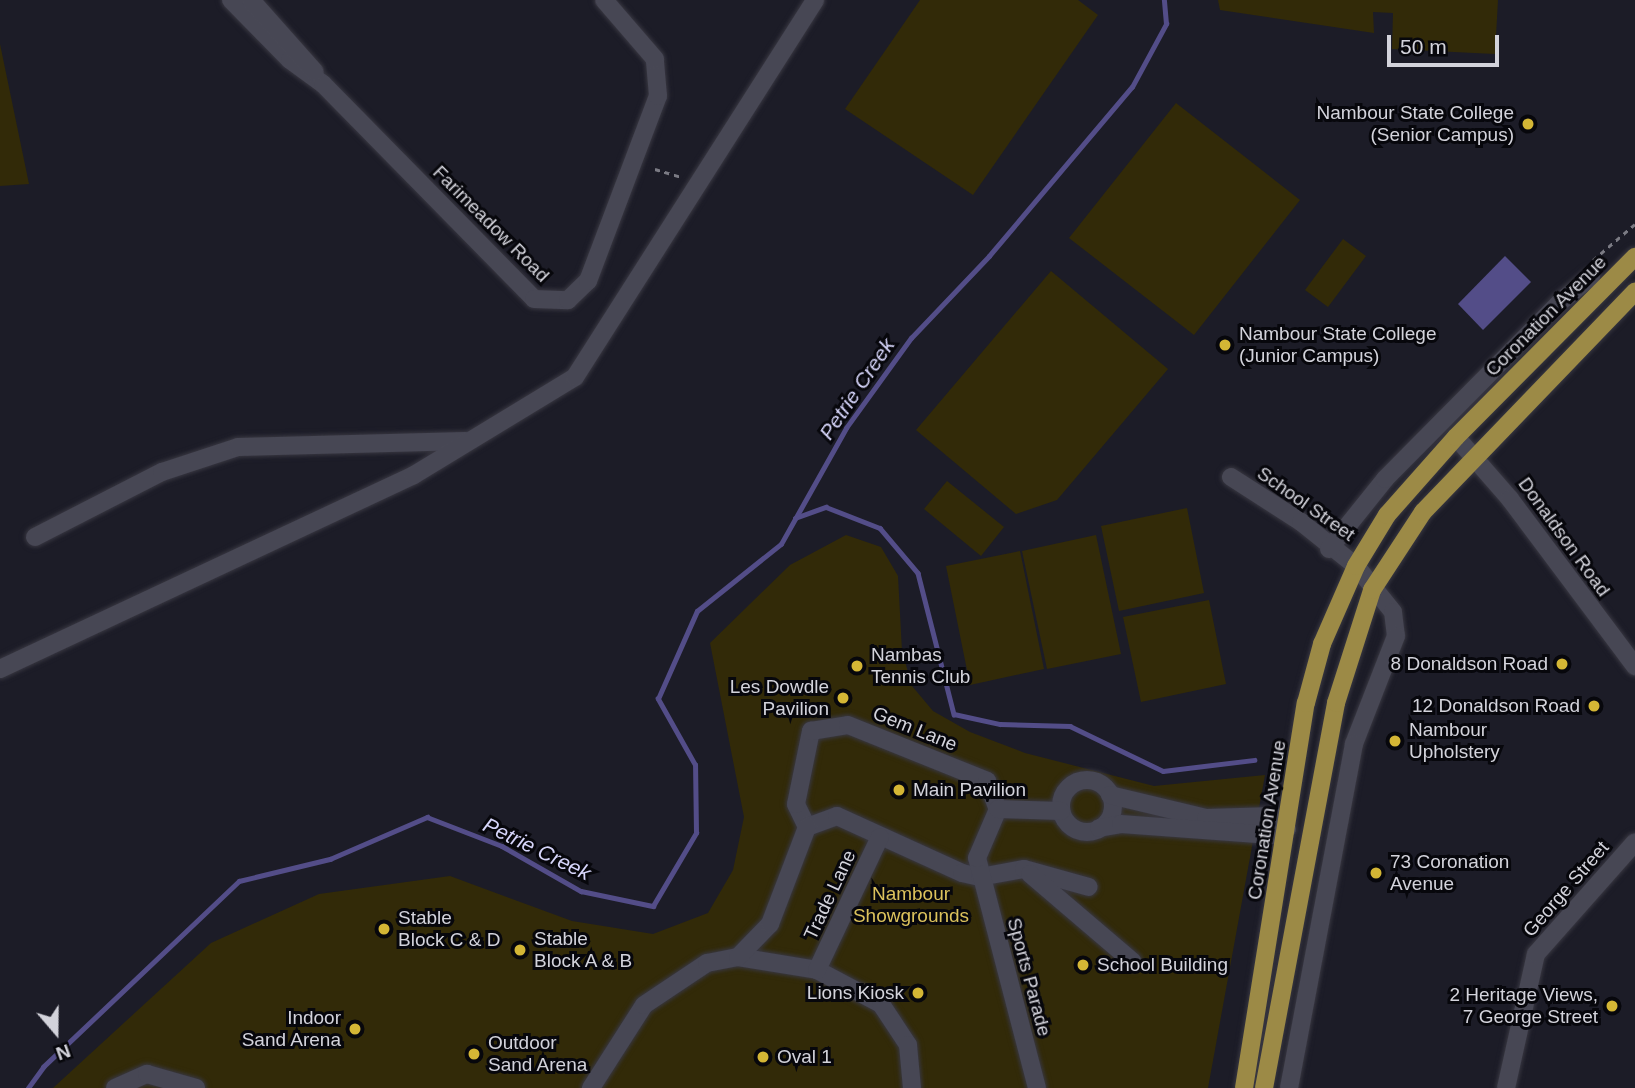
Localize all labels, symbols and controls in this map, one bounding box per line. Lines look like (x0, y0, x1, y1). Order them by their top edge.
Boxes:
scale bar (1390, 21, 1502, 65)
text: 50 m (1400, 35, 1447, 58)
place label: Nambour State College (Senior Campus) (1317, 102, 1514, 146)
marker: Nambour State College (Senior Campus) (1520, 116, 1536, 132)
street label: Farimeadow Road (428, 161, 554, 287)
street label: Coronation Avenue (1481, 251, 1611, 381)
place label: Nambour State College (Junior Campus) (1239, 323, 1436, 367)
water label: Petrie Creek (814, 334, 900, 444)
marker: Nambour State College (Junior Campus) (1217, 337, 1233, 353)
street label: School Street (1253, 462, 1359, 546)
street label: Donaldson Road (1513, 473, 1615, 601)
place label: Nambas Tennis Club (871, 644, 970, 688)
place label: 8 Donaldson Road (1391, 653, 1548, 675)
marker: 8 Donaldson Road (1554, 656, 1570, 672)
marker: Nambas Tennis Club (849, 658, 865, 674)
place label: Les Dowdle Pavilion (730, 676, 829, 720)
marker: Les Dowdle Pavilion (835, 690, 851, 706)
place label: 12 Donaldson Road (1412, 695, 1580, 717)
marker: 12 Donaldson Road (1586, 698, 1602, 714)
street label: Gem Lane (870, 702, 960, 756)
place label: Nambour Upholstery (1409, 719, 1500, 763)
marker: Nambour Upholstery (1387, 733, 1403, 749)
street label: Coronation Avenue (1243, 738, 1291, 902)
place label: Main Pavilion (913, 779, 1026, 801)
marker: Main Pavilion (891, 782, 907, 798)
water label: Petrie Creek (479, 812, 595, 886)
street label: George Street (1518, 836, 1614, 942)
street label: Trade Lane (799, 846, 861, 944)
place label: 73 Coronation Avenue (1390, 851, 1509, 895)
marker: 73 Coronation Avenue (1368, 865, 1384, 881)
park label: Nambour Showgrounds (853, 883, 969, 927)
place label: Stable Block C & D (398, 907, 500, 951)
street label: Sports Parade (1002, 915, 1056, 1039)
marker: Stable Block C & D (376, 921, 392, 937)
place label: Stable Block A & B (534, 928, 634, 972)
marker: Stable Block A & B (512, 942, 528, 958)
place label: School Building (1097, 954, 1228, 976)
marker: School Building (1075, 957, 1091, 973)
place label: Lions Kiosk (807, 982, 904, 1004)
place label: 2 Heritage Views, 7 George Street (1449, 984, 1598, 1028)
marker: Lions Kiosk (910, 985, 926, 1001)
north arrow (21, 997, 91, 1067)
marker: 2 Heritage Views, 7 George Street (1604, 998, 1620, 1014)
place label: Indoor Sand Arena (241, 1007, 341, 1051)
marker: Indoor Sand Arena (347, 1021, 363, 1037)
place label: Outdoor Sand Arena (488, 1032, 588, 1076)
text: N (53, 1040, 73, 1064)
marker: Outdoor Sand Arena (466, 1046, 482, 1062)
place label: Oval 1 (777, 1046, 832, 1068)
marker: Oval 1 (755, 1049, 771, 1065)

